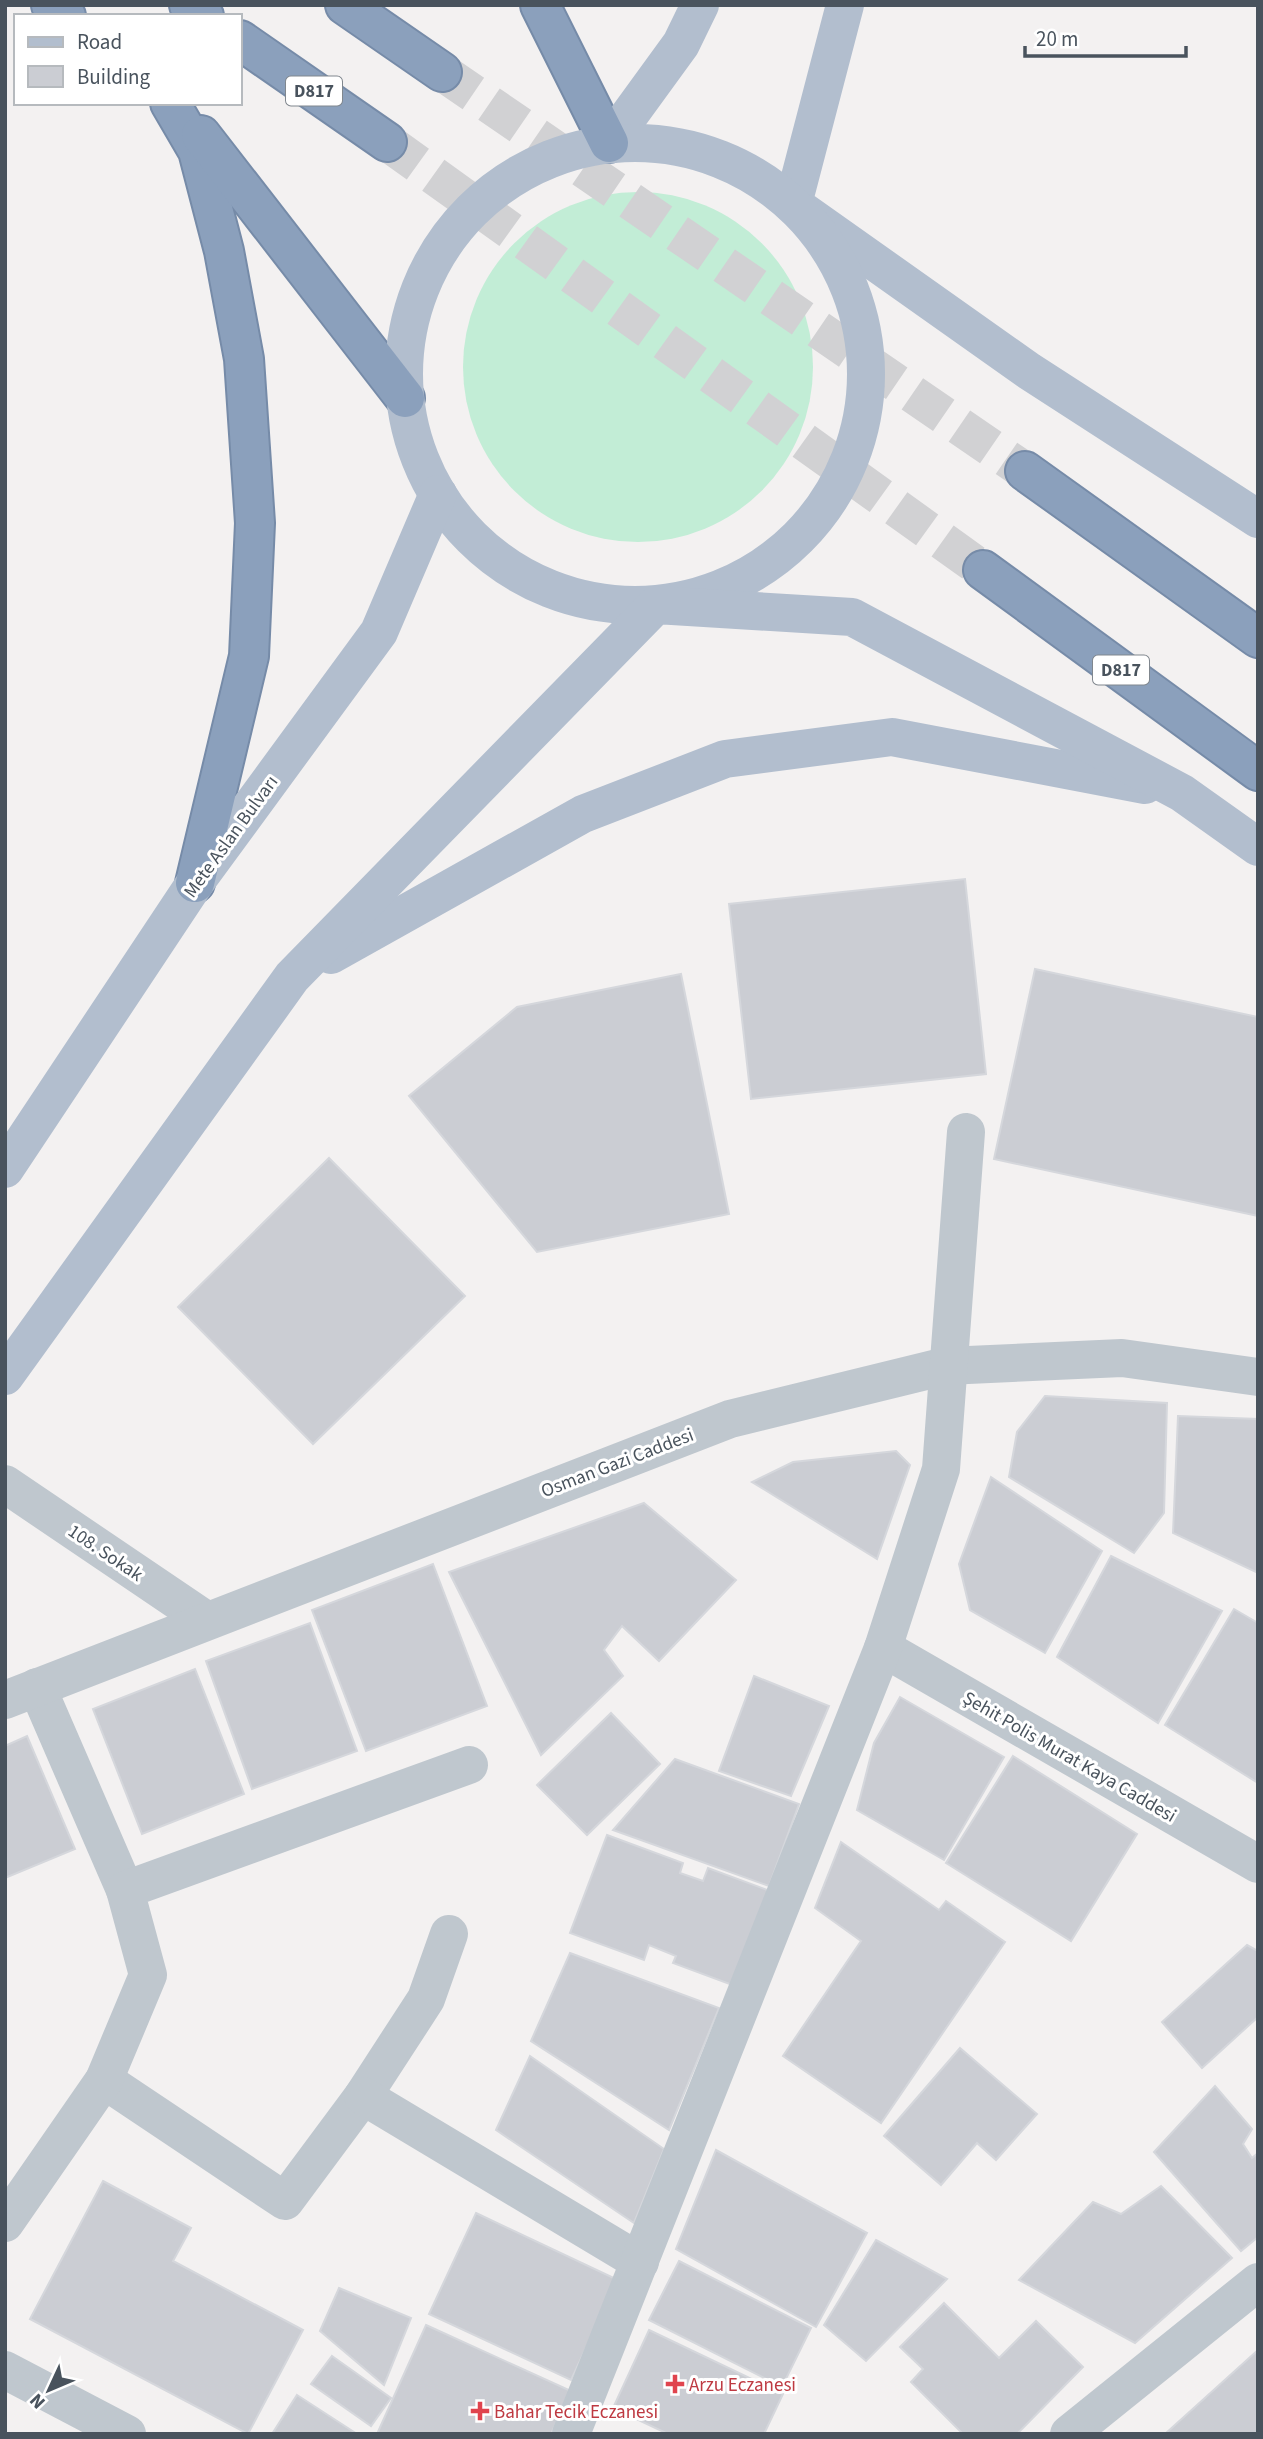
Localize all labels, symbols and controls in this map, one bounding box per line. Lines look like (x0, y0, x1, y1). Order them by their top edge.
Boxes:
legend (14, 14, 242, 105)
scale bar (1025, 14, 1186, 58)
text: 20 m (1036, 24, 1078, 54)
text: Road (77, 27, 122, 57)
text: Building (77, 62, 151, 92)
road number: D817 (286, 76, 342, 106)
road number: D817 (1093, 656, 1149, 684)
street label: Mete Aslan Bulvarı (178, 770, 285, 904)
street label: Osman Gazi Caddesi (537, 1422, 698, 1505)
street label: 108. Sokak (62, 1518, 149, 1589)
street label: Şehit Polis Murat Kaya Caddesi (957, 1685, 1181, 1830)
north arrow (14, 2355, 84, 2425)
place label: Arzu Eczanesi (689, 2372, 796, 2399)
marker: Arzu Eczanesi (667, 2376, 683, 2392)
text: N (24, 2387, 52, 2415)
place label: Bahar Tecik Eczanesi (494, 2399, 658, 2426)
marker: Bahar Tecik Eczanesi (472, 2403, 488, 2419)

